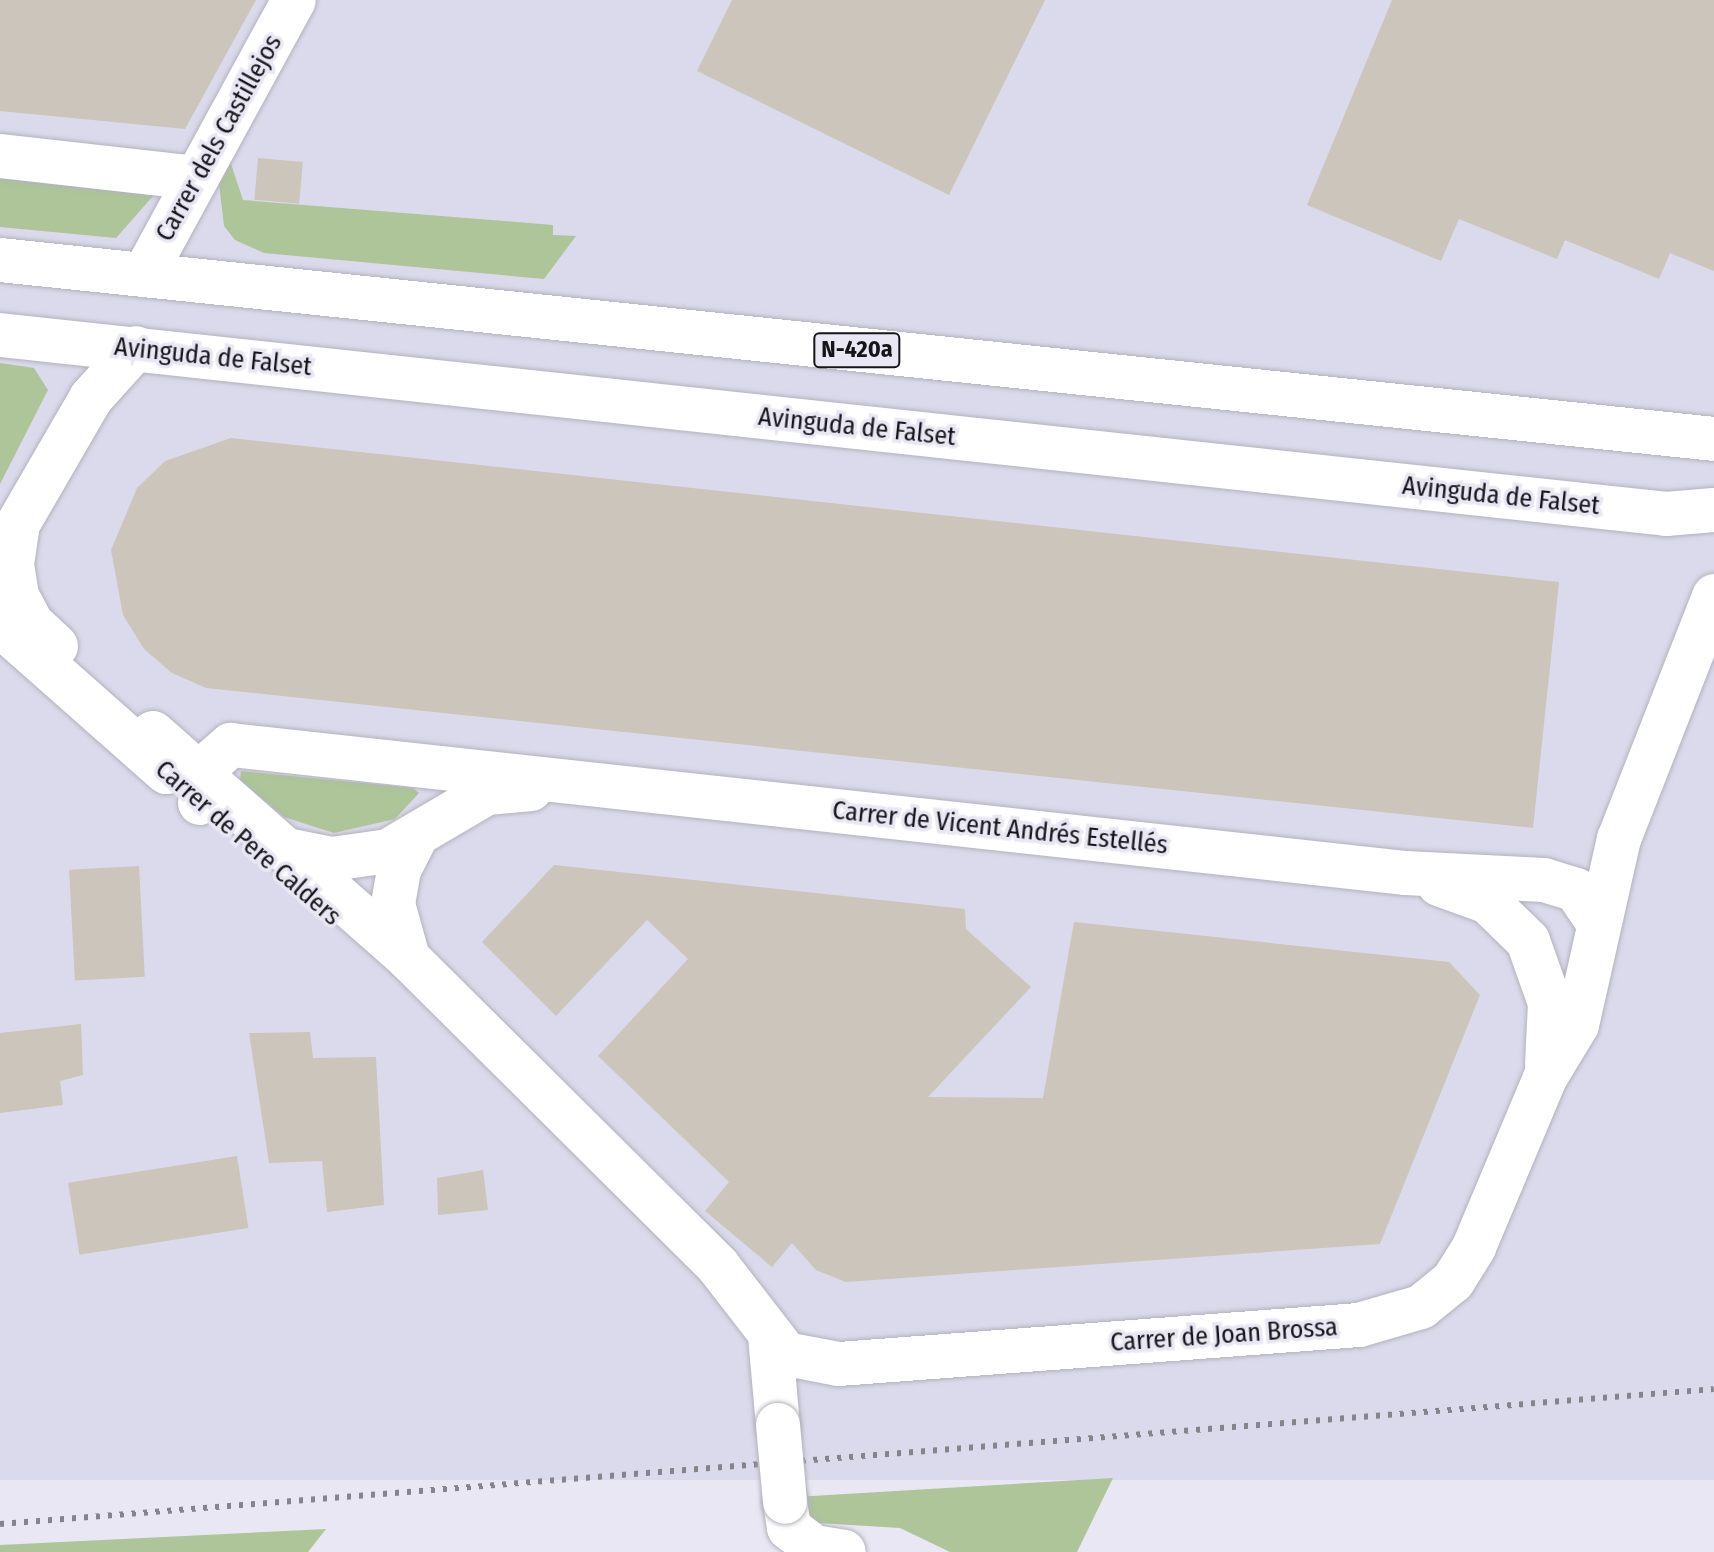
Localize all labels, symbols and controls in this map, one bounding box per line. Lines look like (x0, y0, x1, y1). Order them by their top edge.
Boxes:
street label: Carrer dels Castillejos (149, 29, 289, 247)
road number: N-420a (813, 330, 901, 370)
street label: Avinguda de Falset (113, 331, 313, 383)
street label: Avinguda de Falset (757, 401, 957, 453)
street label: Avinguda de Falset (1401, 470, 1601, 522)
street label: Carrer de Pere Calders (149, 754, 347, 932)
street label: Carrer de Vicent Andrés Estellés (831, 795, 1169, 861)
street label: Carrer de Joan Brossa (1109, 1311, 1339, 1359)

